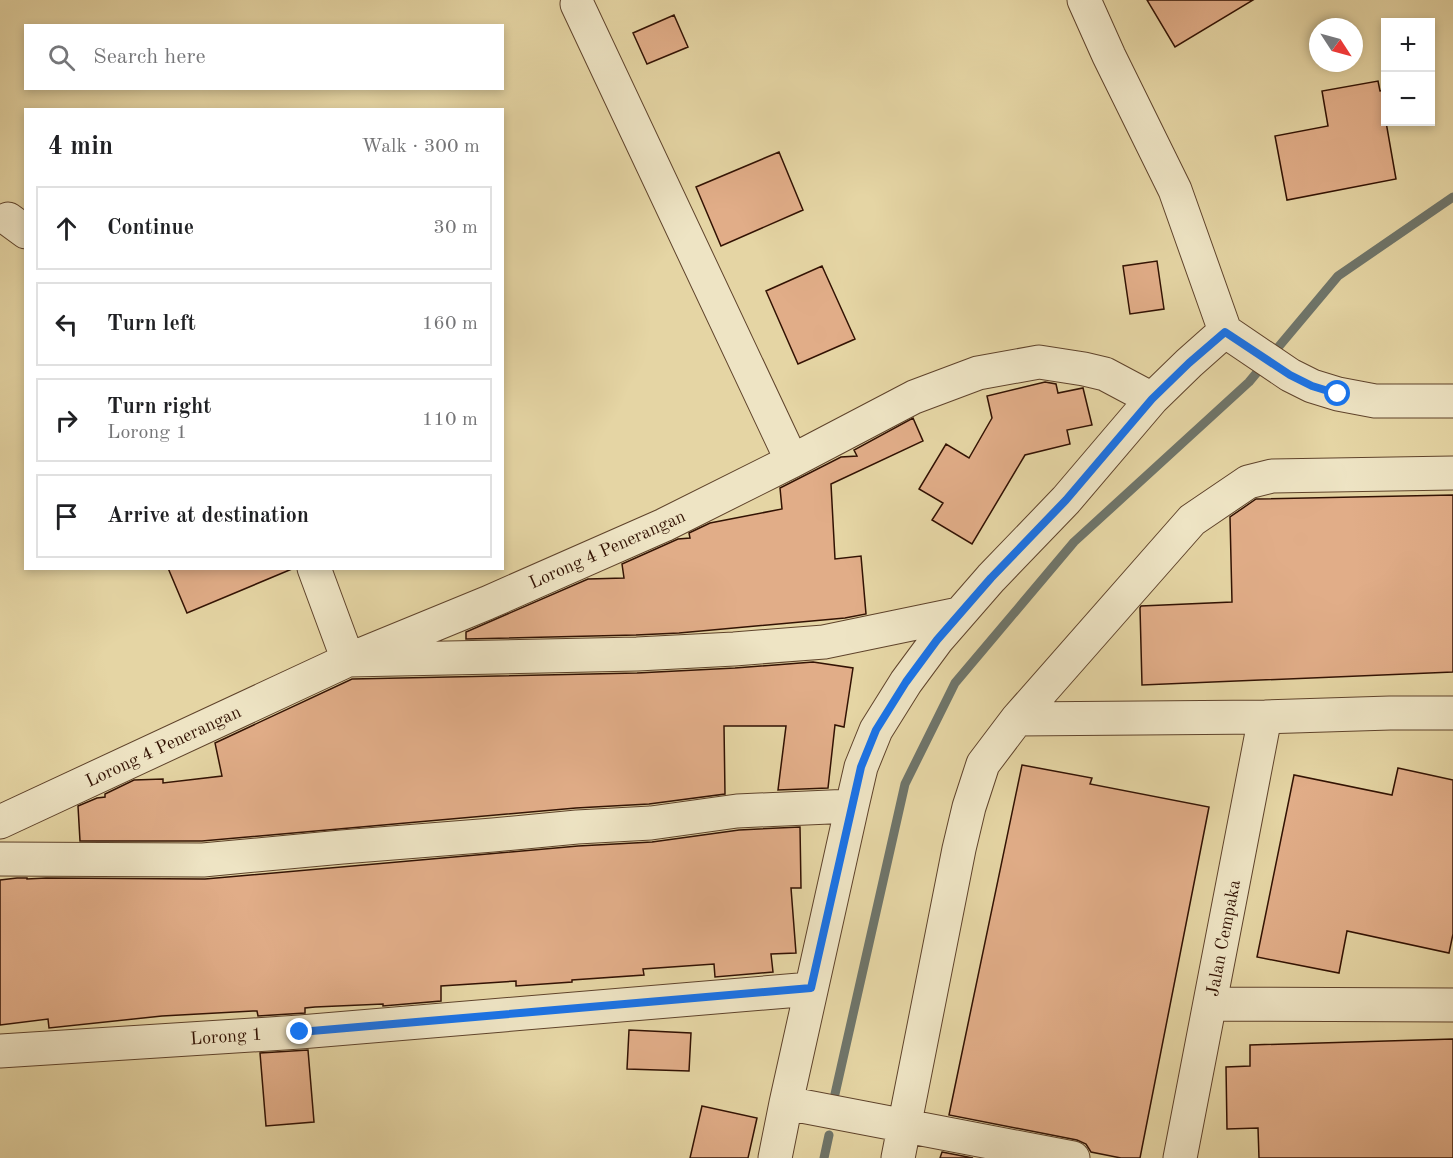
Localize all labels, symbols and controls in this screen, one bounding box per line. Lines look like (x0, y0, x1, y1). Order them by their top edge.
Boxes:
north arrow (1309, 18, 1363, 72)
map controls (1381, 18, 1435, 126)
button: + (1381, 18, 1435, 72)
search box (24, 24, 504, 90)
icon: search (45, 41, 78, 74)
text: Search here (93, 46, 206, 68)
button: − (1381, 72, 1435, 126)
text: 4 min (48, 134, 113, 160)
text: Walk · 300 m (361, 137, 480, 157)
icon: ahead (50, 212, 83, 245)
text: Continue (107, 217, 194, 239)
text: 30 m (433, 218, 478, 238)
icon: left (50, 308, 83, 341)
text: Turn left (107, 313, 196, 335)
text: 160 m (422, 314, 478, 334)
route start (1324, 380, 1350, 406)
text: Turn right (107, 396, 211, 418)
icon: right (50, 404, 83, 437)
text: 110 m (422, 410, 478, 430)
text: Lorong 1 (107, 423, 187, 443)
icon: arrive (50, 500, 83, 533)
text: Arrive at destination (107, 505, 309, 527)
street label: Lorong 4 Penerangan (526, 507, 689, 593)
street label: Lorong 4 Penerangan (83, 703, 244, 791)
street label: Jalan Cempaka (1204, 878, 1244, 998)
route end (286, 1018, 312, 1044)
street label: Lorong 1 (189, 1026, 263, 1048)

